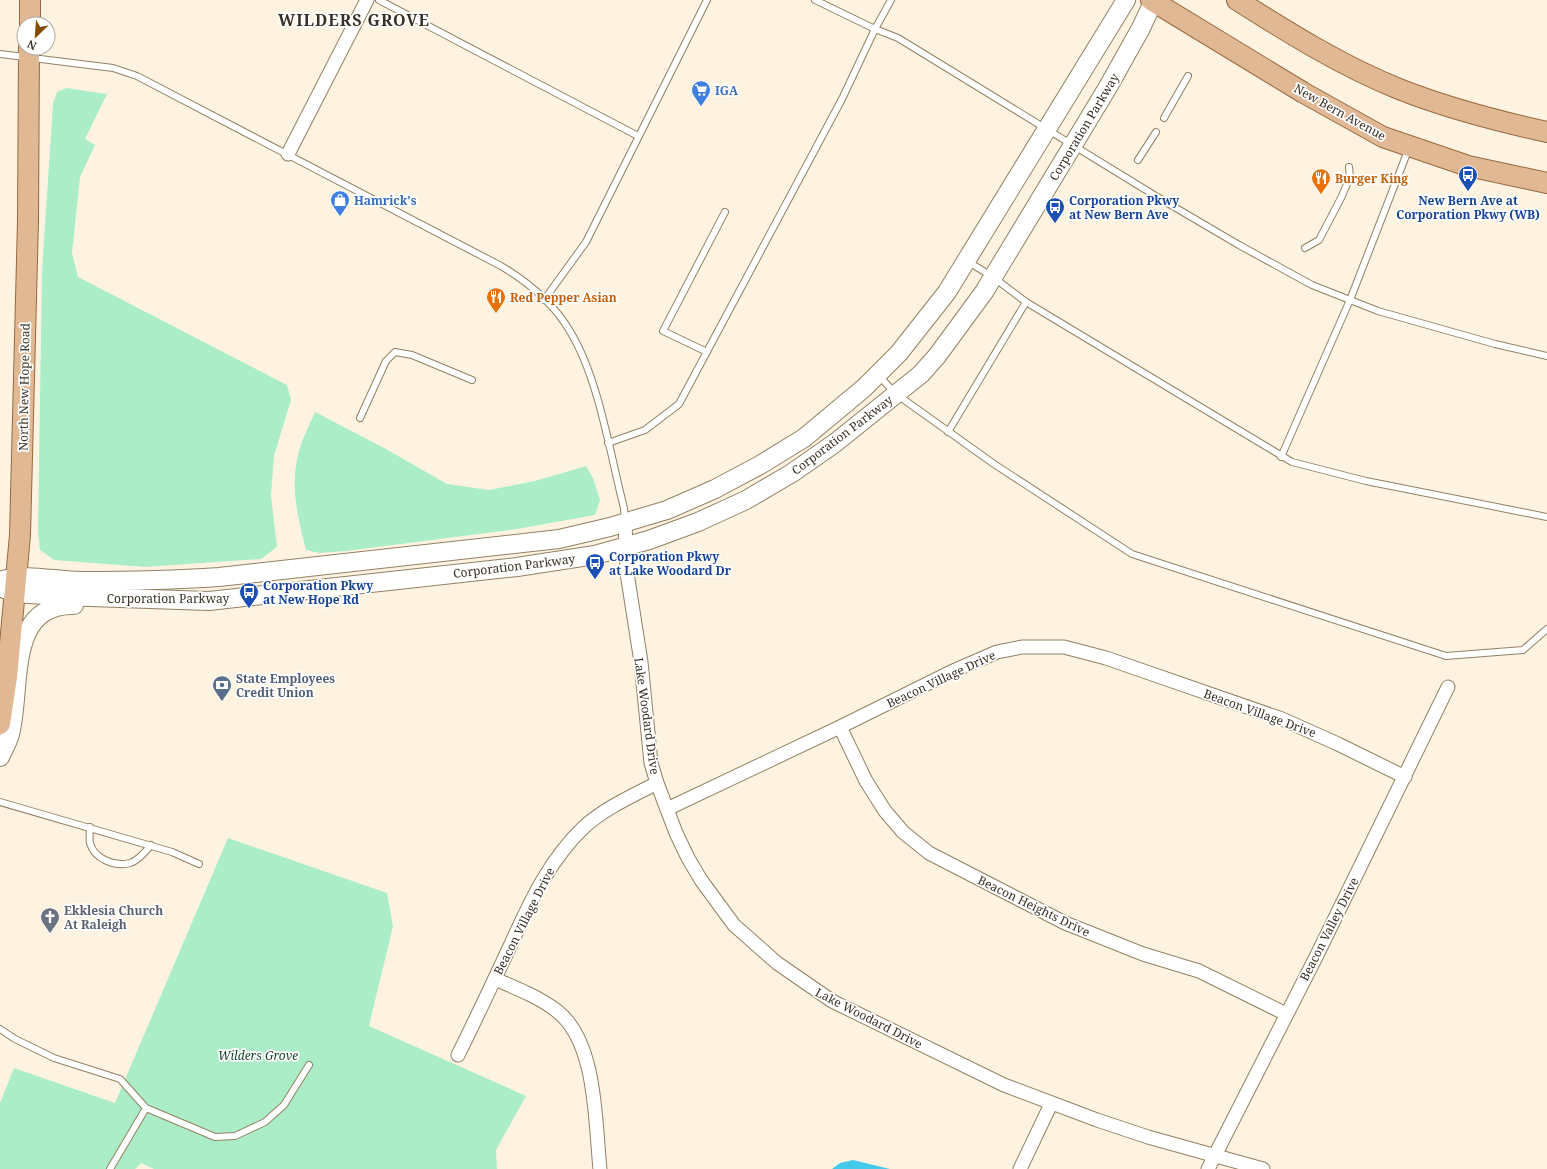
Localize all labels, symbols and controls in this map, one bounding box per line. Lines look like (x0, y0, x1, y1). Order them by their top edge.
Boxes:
district label: WILDERS GROVE (278, 9, 430, 31)
north arrow (16, 16, 56, 56)
text: N (24, 37, 39, 54)
street label: Corporation Parkway (1045, 70, 1123, 184)
supermarket icon: IGA (690, 79, 712, 107)
street label: New Bern Avenue (1291, 80, 1389, 144)
place label: IGA (715, 82, 739, 99)
bus stop icon: New Bern Ave at Corporation Pkwy (WB) (1457, 164, 1479, 192)
restaurant icon: Burger King (1310, 167, 1332, 195)
place label: Burger King (1335, 170, 1408, 187)
shop icon: Hamrick's (329, 189, 351, 217)
place label: Hamrick's (354, 192, 417, 209)
place label: Corporation Pkwy at New Bern Ave (1069, 192, 1179, 223)
place label: New Bern Ave at Corporation Pkwy (WB) (1396, 192, 1540, 223)
bus stop icon: Corporation Pkwy at New Bern Ave (1044, 196, 1066, 224)
restaurant icon: Red Pepper Asian (485, 286, 507, 314)
place label: Red Pepper Asian (510, 289, 617, 306)
street label: North New Hope Road (14, 322, 34, 451)
street label: Corporation Parkway (788, 391, 896, 479)
place label: Corporation Pkwy at Lake Woodard Dr (609, 548, 732, 579)
street label: Corporation Parkway (452, 550, 576, 582)
bus stop icon: Corporation Pkwy at Lake Woodard Dr (584, 552, 606, 580)
place label: Corporation Pkwy at New Hope Rd (263, 577, 373, 608)
bus stop icon: Corporation Pkwy at New Hope Rd (238, 581, 260, 609)
street label: Corporation Parkway (107, 590, 229, 607)
street label: Beacon Village Drive (884, 646, 998, 712)
street label: Lake Woodard Drive (630, 656, 664, 776)
place label: State Employees Credit Union (236, 670, 335, 701)
bank icon: State Employees Credit Union (211, 674, 233, 702)
street label: Beacon Village Drive (1201, 685, 1319, 741)
street label: Beacon Village Drive (490, 864, 558, 978)
street label: Beacon Heights Drive (975, 871, 1093, 941)
street label: Beacon Valley Drive (1296, 874, 1362, 984)
place label: Ekklesia Church At Raleigh (64, 902, 163, 933)
church icon: Ekklesia Church At Raleigh (39, 906, 61, 934)
street label: Lake Woodard Drive (813, 984, 925, 1052)
park label: Wilders Grove (218, 1047, 298, 1064)

